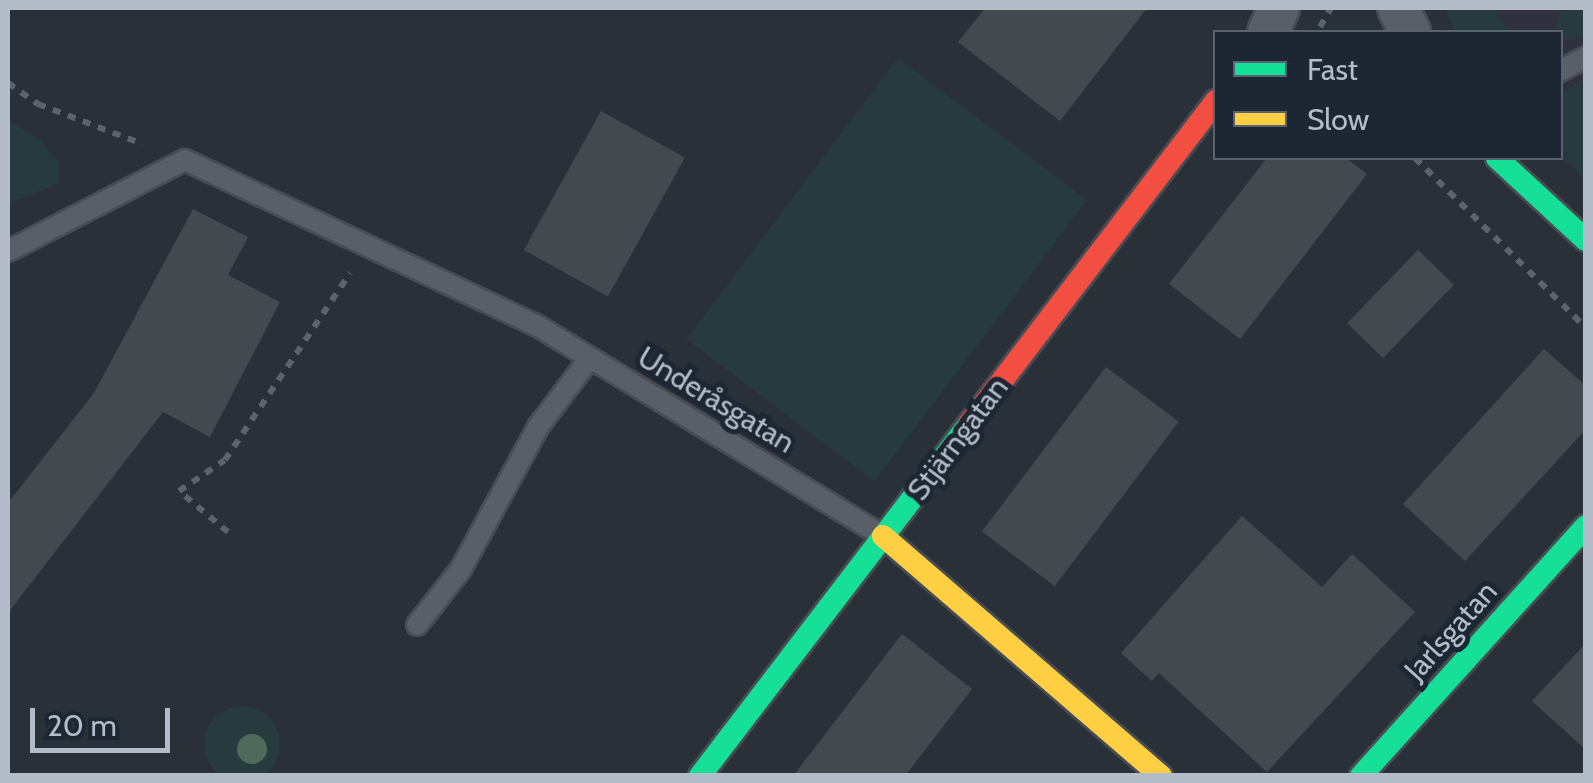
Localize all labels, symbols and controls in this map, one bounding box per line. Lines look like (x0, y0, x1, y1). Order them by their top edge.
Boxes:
legend (1213, 30, 1563, 160)
text: Fast (1307, 51, 1358, 88)
text: Slow (1307, 101, 1369, 138)
street label: Underåsgatan (631, 339, 801, 461)
street label: Stjärngatan (900, 370, 1016, 508)
street label: Jarlsgatan (1397, 574, 1505, 688)
scale bar (35, 688, 175, 750)
text: 20 m (47, 707, 117, 744)

